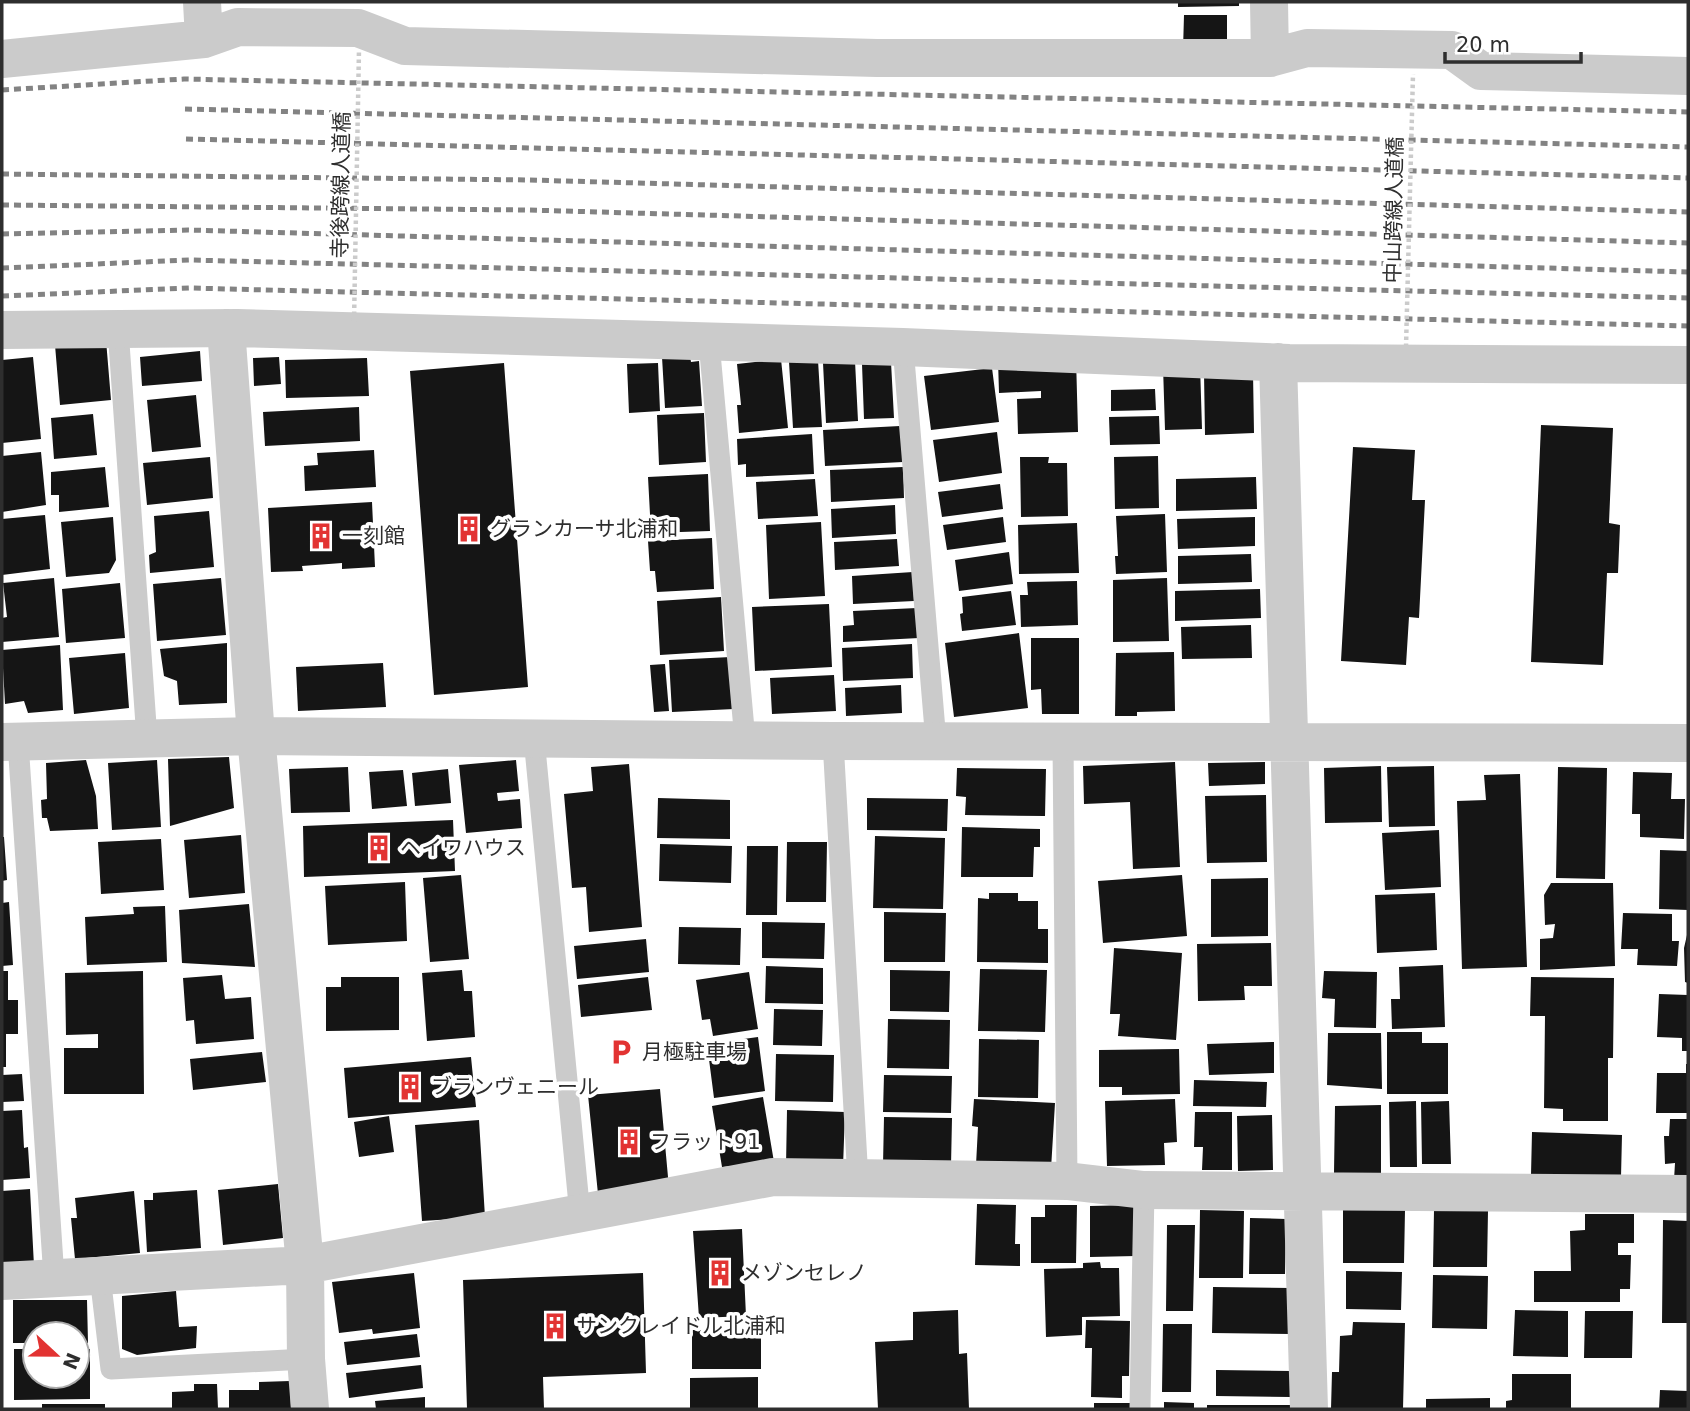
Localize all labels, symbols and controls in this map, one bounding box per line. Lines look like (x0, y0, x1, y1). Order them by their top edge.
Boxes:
scale bar (1445, 21, 1582, 65)
text: 20 m (1456, 33, 1510, 57)
street label: 寺後跨線人道橋 (328, 111, 354, 259)
street label: 中山跨線人道橋 (1381, 136, 1407, 284)
building icon: グランカーサ北浦和 (454, 514, 484, 544)
place label: グランカーサ北浦和 (490, 517, 679, 541)
building icon: 一刻館 (306, 521, 336, 551)
place label: 一刻館 (342, 524, 405, 548)
building icon: ヘイワハウス (364, 833, 394, 863)
place label: ヘイワハウス (400, 836, 526, 860)
parking icon: 月極駐車場 (606, 1037, 636, 1067)
place label: 月極駐車場 (642, 1040, 747, 1064)
building icon: ブランヴェニール (395, 1072, 425, 1102)
place label: ブランヴェニール (431, 1075, 599, 1099)
building icon: フラット91 (614, 1127, 644, 1157)
place label: フラット91 (650, 1130, 761, 1154)
building icon: メゾンセレノ (705, 1258, 735, 1288)
place label: メゾンセレノ (741, 1261, 867, 1285)
building icon: サンクレイドル北浦和 (540, 1311, 570, 1341)
place label: サンクレイドル北浦和 (576, 1314, 786, 1338)
north arrow (21, 1320, 91, 1390)
text: N (59, 1350, 85, 1373)

